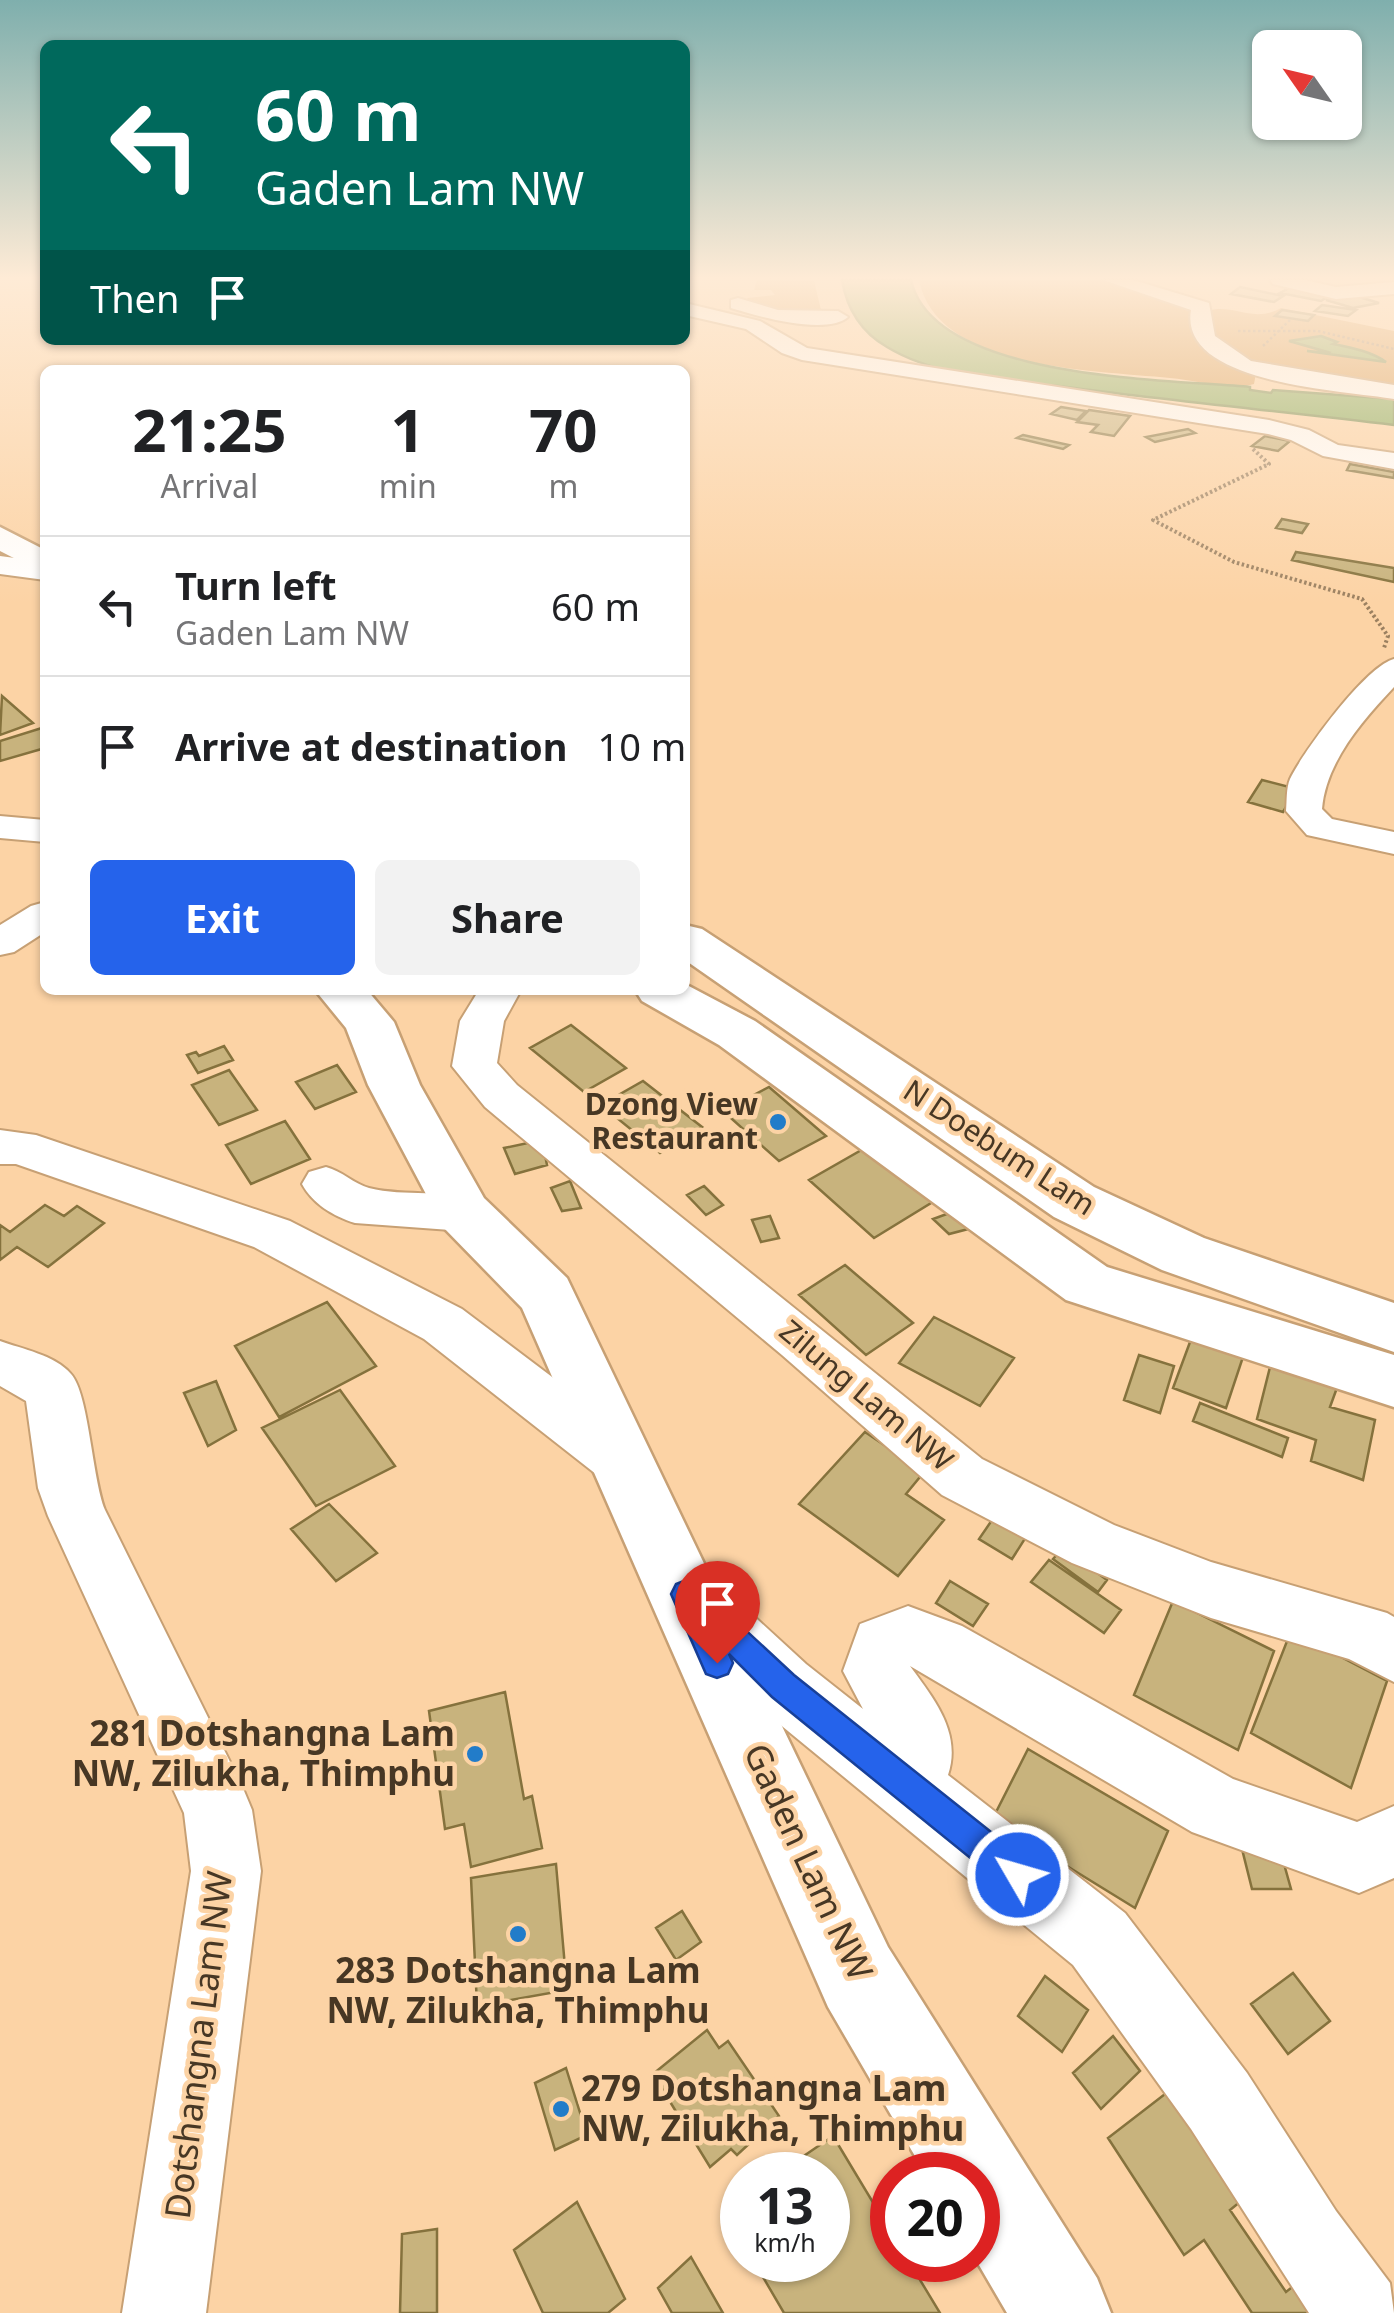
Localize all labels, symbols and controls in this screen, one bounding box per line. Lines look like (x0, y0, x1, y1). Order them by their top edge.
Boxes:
north arrow (1252, 30, 1362, 140)
map controls (1252, 30, 1362, 140)
text: 60 m (255, 66, 422, 162)
icon: left (90, 80, 220, 210)
text: Gaden Lam NW (255, 157, 584, 218)
icon: arrive (200, 270, 255, 325)
text: Then (90, 272, 180, 324)
text: 21:25 (132, 388, 286, 470)
text: 1 (391, 388, 425, 470)
text: 70 (529, 388, 598, 470)
text: Arrival (161, 464, 258, 507)
text: min (379, 464, 437, 507)
text: m (548, 464, 578, 507)
text: Turn left (175, 559, 337, 611)
icon: left (90, 579, 145, 634)
text: 60 m (551, 580, 640, 632)
text: Gaden Lam NW (175, 611, 409, 654)
icon: arrive (90, 719, 145, 774)
text: Arrive at destination (175, 720, 567, 772)
text: 10 m (597, 720, 686, 772)
button: Exit (90, 860, 355, 975)
button: Share (375, 860, 640, 975)
street label: N Doebum Lam (896, 1069, 1104, 1224)
place label: Dzong View Restaurant (585, 1083, 758, 1158)
marker: Dzong View Restaurant (767, 1111, 789, 1133)
street label: Zilung Lam NW (771, 1310, 963, 1480)
pin (675, 1561, 760, 1664)
icon: arrive (690, 1576, 745, 1631)
place label: 281 Dotshangna Lam NW, Zilukha, Thimphu (72, 1709, 455, 1796)
street label: Gaden Lam NW (734, 1735, 885, 1988)
marker: 281 Dotshangna Lam NW, Zilukha, Thimphu (464, 1743, 486, 1765)
position arrow (966, 1823, 1070, 1927)
street label: Dotshangna Lam NW (153, 1868, 242, 2221)
marker: 283 Dotshangna Lam NW, Zilukha, Thimphu (507, 1923, 529, 1945)
place label: 283 Dotshangna Lam NW, Zilukha, Thimphu (326, 1946, 710, 2033)
place label: 279 Dotshangna Lam NW, Zilukha, Thimphu (581, 2064, 964, 2151)
marker: 279 Dotshangna Lam NW, Zilukha, Thimphu (550, 2098, 572, 2120)
speed limit sign: 20 (870, 2152, 1000, 2282)
text: 13 (756, 2171, 814, 2239)
text: km/h (754, 2225, 816, 2259)

